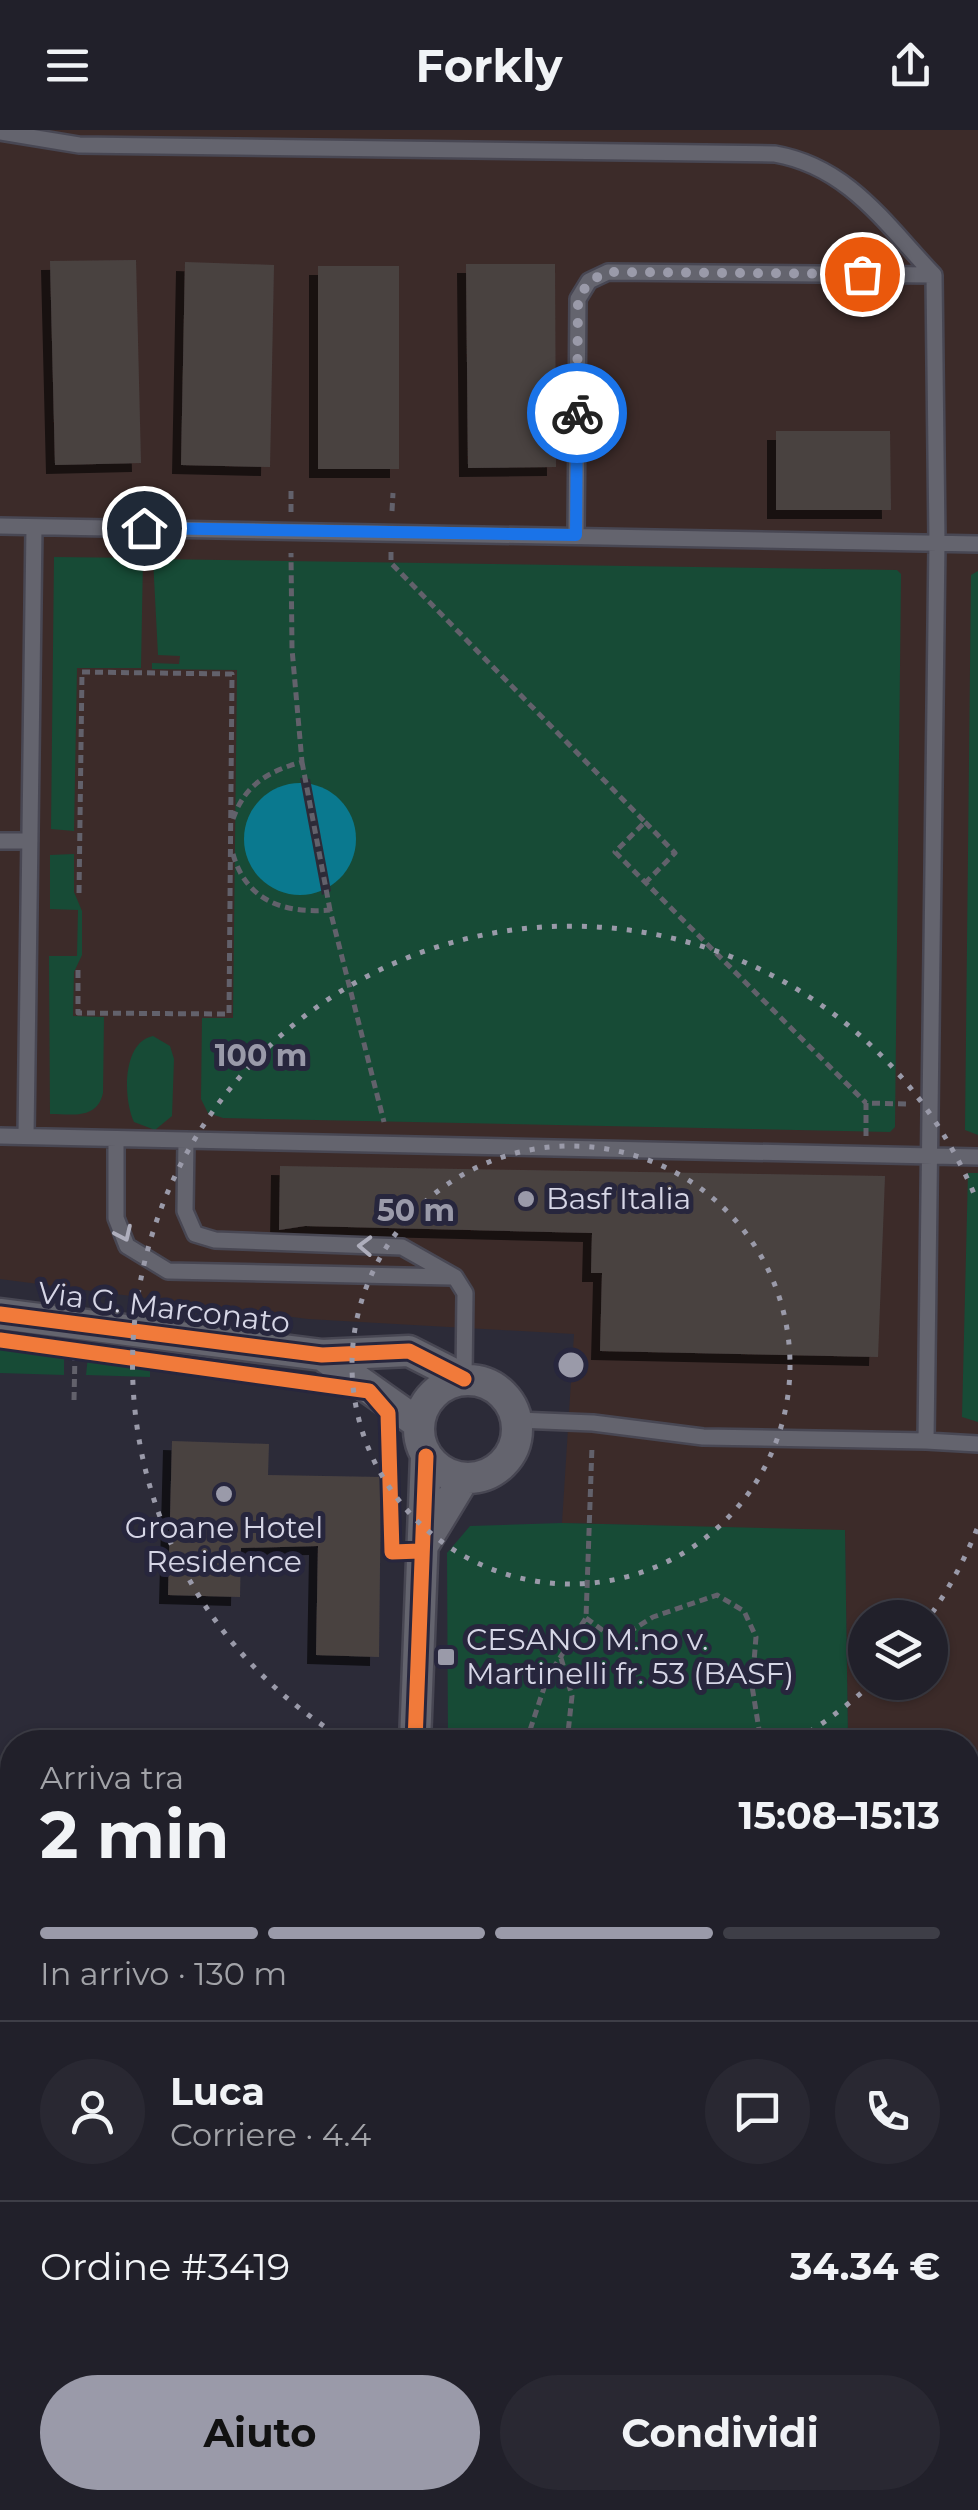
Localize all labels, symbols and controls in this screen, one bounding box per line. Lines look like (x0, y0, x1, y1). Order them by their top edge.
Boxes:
icon: menu (40, 38, 95, 93)
text: Forkly (416, 38, 562, 93)
icon: share (883, 38, 938, 93)
pin (820, 232, 905, 317)
icon: bag (835, 247, 890, 302)
courier (527, 363, 627, 463)
icon: bike (550, 386, 605, 441)
pin (102, 486, 187, 571)
icon: home (117, 501, 172, 556)
text: 100 m (215, 1037, 307, 1074)
place label: Basf Italia (546, 1180, 691, 1217)
marker: Basf Italia (515, 1188, 537, 1210)
text: 50 m (377, 1192, 455, 1229)
one-way arrow (112, 1224, 132, 1242)
one-way arrow (357, 1236, 373, 1257)
street label: Via G. Marconato (36, 1274, 292, 1341)
centre of rings (553, 1347, 589, 1383)
marker: Groane Hotel Residence (213, 1483, 235, 1505)
place label: Groane Hotel Residence (125, 1509, 323, 1580)
map controls (848, 1600, 948, 1700)
button: layers (848, 1600, 948, 1700)
place label: CESANO M.no v. Martinelli fr. 53 (BASF) (466, 1621, 794, 1692)
marker: CESANO M.no v. Martinelli fr. 53 (BASF) (435, 1646, 457, 1668)
text: Arriva tra (40, 1758, 184, 1797)
text: 15:08–15:13 (739, 1792, 940, 1839)
text: 2 min (40, 1795, 229, 1874)
text: In arrivo · 130 m (40, 1954, 287, 1993)
button: person (40, 2059, 145, 2164)
button: chat (705, 2059, 810, 2164)
button: phone (835, 2059, 940, 2164)
text: Luca (170, 2068, 265, 2115)
text: Corriere · 4.4 (170, 2115, 371, 2154)
text: Ordine #3419 (40, 2243, 290, 2290)
text: 34.34 € (790, 2243, 940, 2290)
button: Aiuto (40, 2375, 480, 2490)
button: Condividi (500, 2375, 940, 2490)

